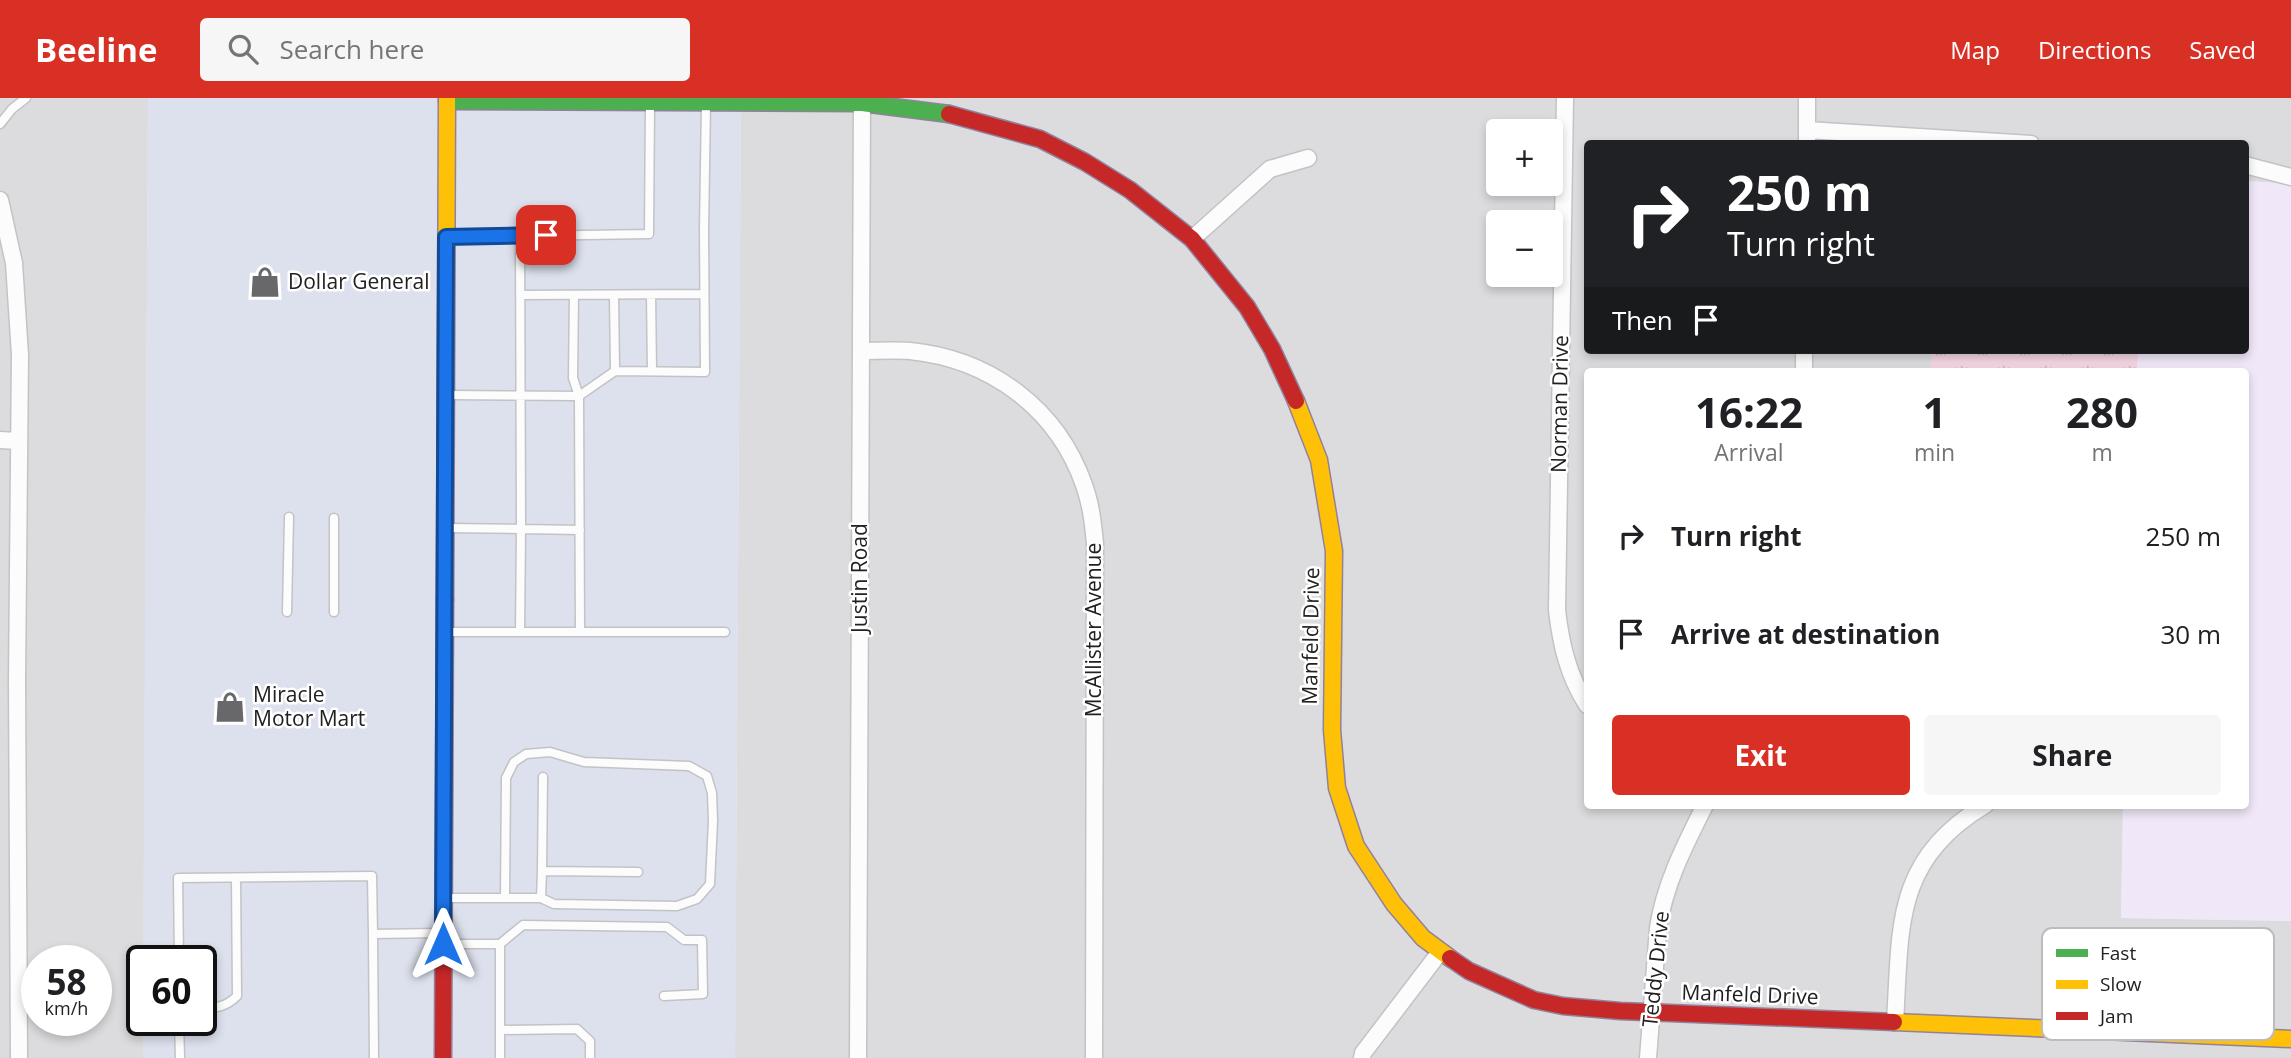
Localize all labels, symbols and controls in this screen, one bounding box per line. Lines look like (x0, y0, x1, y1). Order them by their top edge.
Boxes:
search box (200, 18, 690, 81)
text: Beeline (35, 27, 158, 72)
icon: search (224, 30, 262, 68)
text: Search here (280, 31, 424, 67)
text: Map (1950, 33, 2000, 66)
text: Directions (2038, 33, 2151, 66)
text: Saved (2189, 33, 2256, 66)
map controls (1486, 119, 1563, 287)
button: + (1486, 119, 1563, 196)
text: 250 m (1727, 159, 1872, 225)
icon: right (1612, 168, 1703, 259)
pin (516, 205, 576, 265)
button: − (1486, 210, 1563, 287)
icon: arrive (527, 216, 565, 254)
text: Turn right (1727, 222, 1875, 265)
shop icon: Dollar General (248, 265, 282, 299)
place label: Dollar General (288, 267, 429, 295)
icon: arrive (1687, 301, 1725, 339)
text: Then (1612, 302, 1673, 338)
street label: Norman Drive (1544, 335, 1574, 473)
text: 16:22 (1695, 383, 1803, 440)
text: 1 (1922, 383, 1947, 440)
text: 280 (2066, 383, 2138, 440)
text: Arrival (1714, 436, 1784, 468)
text: min (1914, 436, 1955, 468)
text: m (2091, 436, 2113, 468)
icon: right (1612, 517, 1650, 555)
text: Turn right (1671, 518, 1802, 554)
text: 250 m (2146, 518, 2221, 554)
street label: Justin Road (845, 523, 873, 635)
street label: McAllister Avenue (1079, 543, 1107, 717)
street label: Manfeld Drive (1295, 567, 1325, 705)
icon: arrive (1612, 615, 1650, 653)
text: Arrive at destination (1671, 616, 1940, 652)
text: 30 m (2160, 616, 2221, 652)
place label: Miracle Motor Mart (253, 680, 365, 732)
shop icon: Miracle Motor Mart (213, 690, 247, 724)
button: Exit (1612, 715, 1910, 795)
button: Share (1924, 715, 2221, 795)
position arrow (406, 907, 480, 981)
street label: Teddy Drive (1635, 910, 1675, 1028)
legend (2042, 928, 2274, 1040)
text: Fast (2100, 940, 2136, 966)
speed limit sign: 60 (126, 945, 217, 1036)
text: 58 (46, 958, 87, 1005)
text: Slow (2100, 971, 2142, 997)
street label: Manfeld Drive (1681, 978, 1819, 1010)
text: km/h (45, 996, 88, 1020)
text: Jam (2098, 1003, 2133, 1029)

